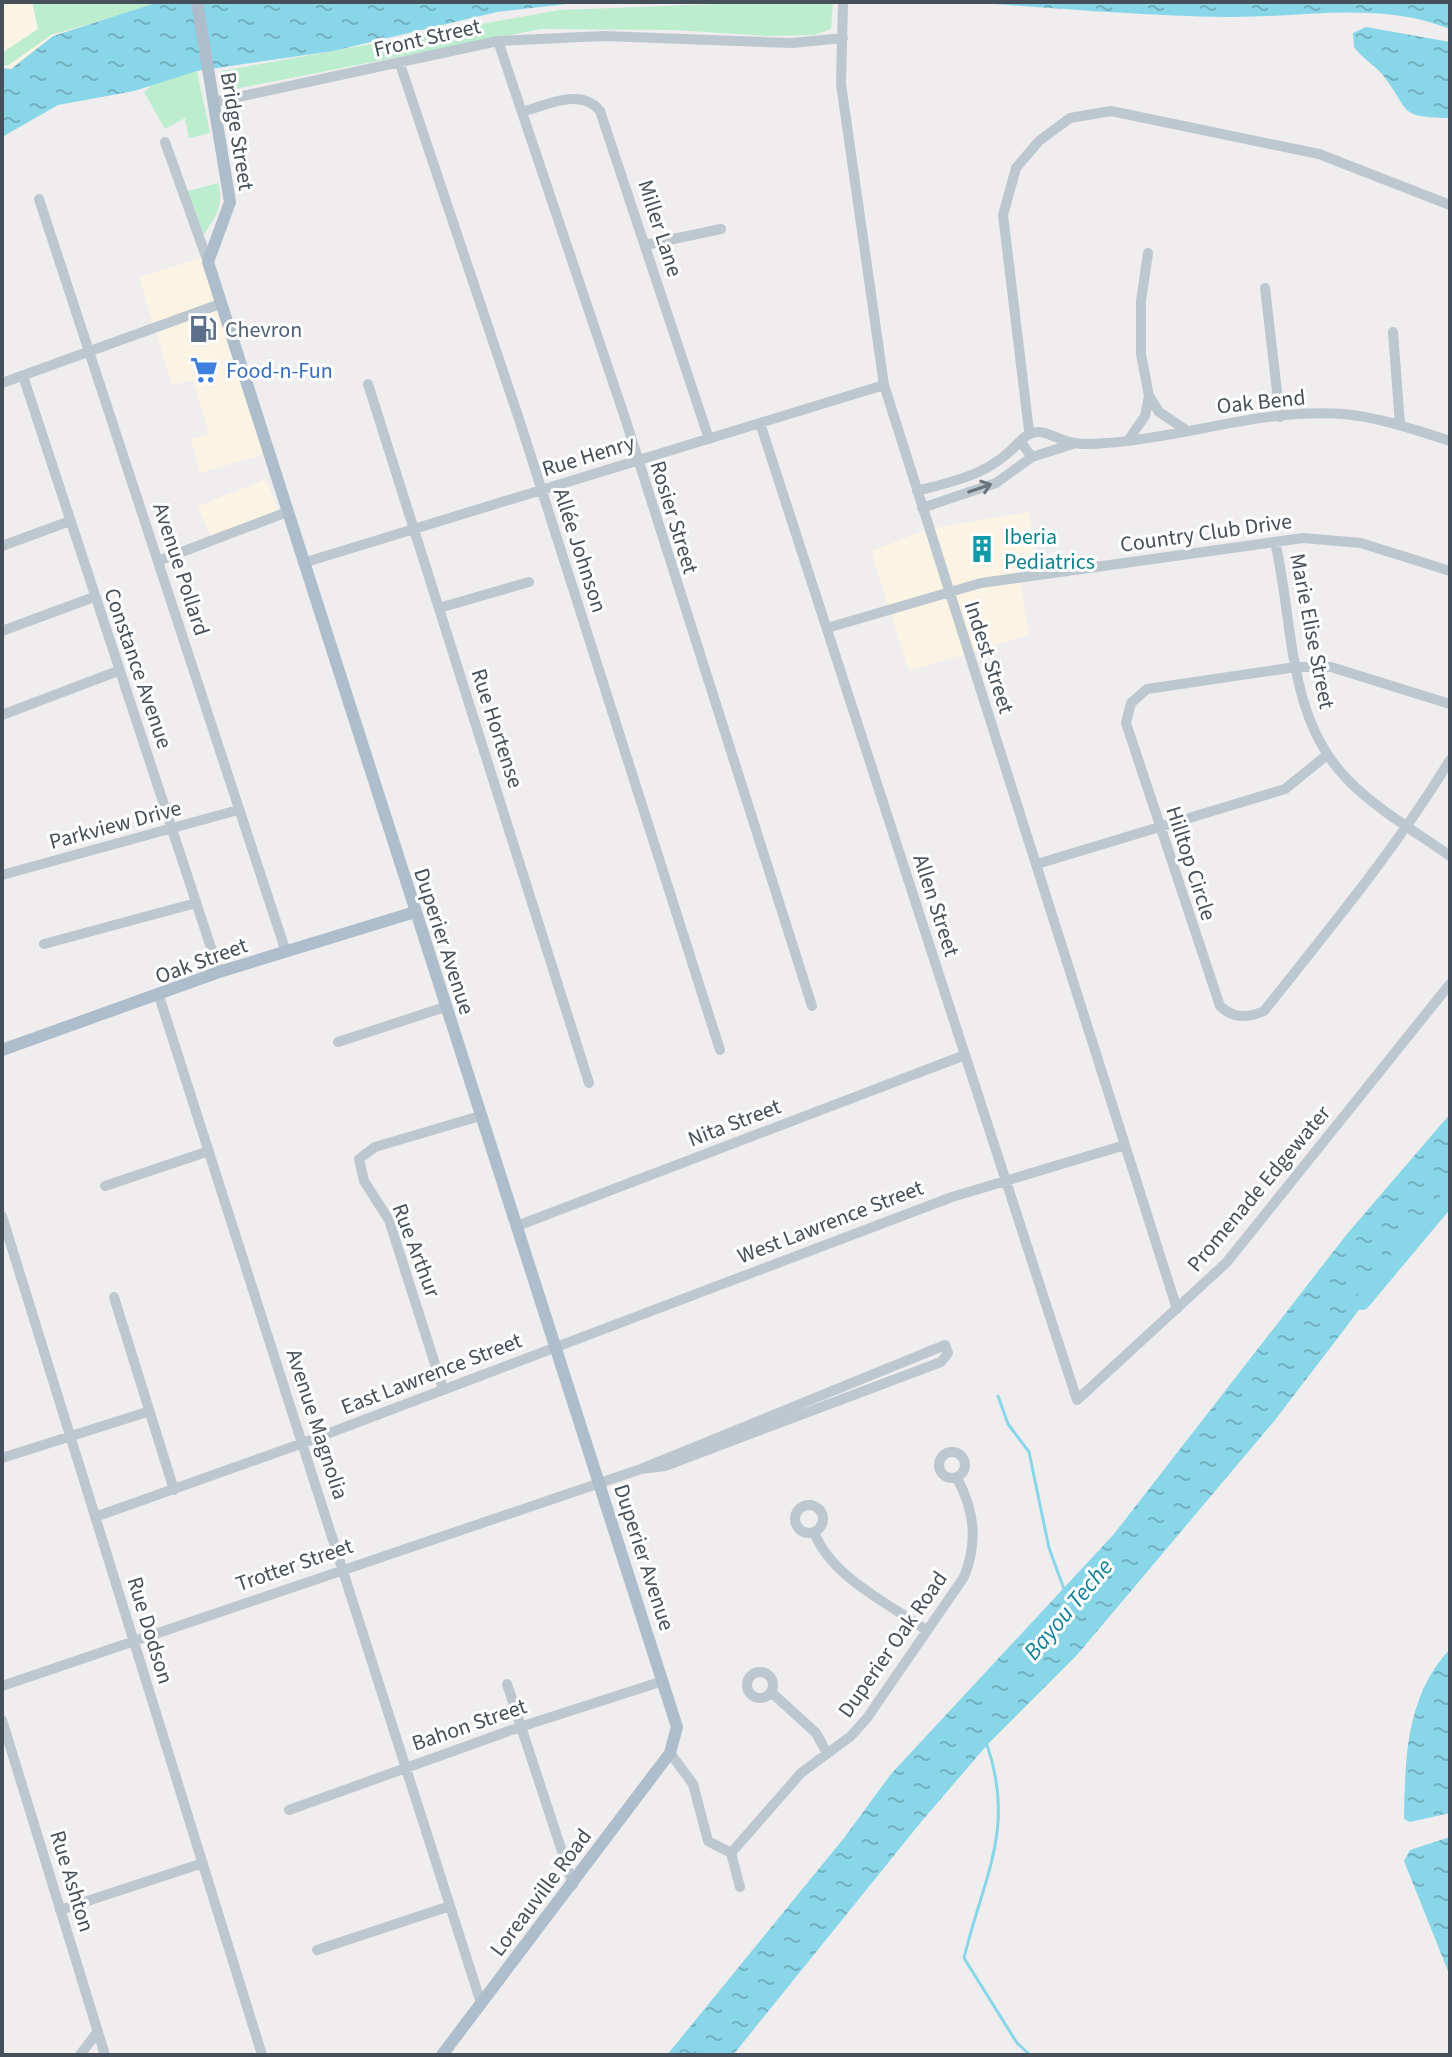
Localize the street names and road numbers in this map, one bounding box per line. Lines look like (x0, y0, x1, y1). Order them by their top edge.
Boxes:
street label: Front Street (371, 10, 484, 66)
street label: Bridge Street (212, 70, 262, 193)
street label: Miller Lane (629, 176, 691, 281)
street label: Oak Bend (1215, 381, 1307, 423)
street label: Rue Henry (538, 426, 639, 485)
street label: Rosier Street (642, 457, 707, 578)
street label: Allée Johnson (545, 484, 615, 617)
street label: Avenue Pollard (145, 499, 218, 640)
street label: Country Club Drive (1118, 505, 1294, 561)
street label: Marie Elise Street (1281, 551, 1343, 712)
street label: Constance Avenue (96, 584, 181, 753)
street label: Indest Street (956, 597, 1022, 718)
street label: Rue Hortense (463, 664, 531, 792)
street label: Parkview Drive (46, 792, 185, 858)
street label: Hilltop Circle (1158, 802, 1225, 925)
street label: Allen Street (905, 850, 968, 961)
street label: Duperier Avenue (405, 864, 483, 1019)
street label: Oak Street (151, 929, 252, 992)
street label: Nita Street (683, 1090, 786, 1155)
street label: Promenade Edgewater (1179, 1098, 1338, 1279)
street label: West Lawrence Street (733, 1172, 928, 1272)
street label: Rue Arthur (383, 1199, 449, 1302)
street label: East Lawrence Street (336, 1325, 527, 1423)
street label: Avenue Magnolia (278, 1345, 356, 1504)
street label: Duperier Avenue (605, 1480, 683, 1635)
street label: Trotter Street (231, 1530, 358, 1600)
street label: Duperier Oak Road (830, 1565, 955, 1725)
street label: Rue Dodson (119, 1573, 182, 1688)
street label: Bahon Street (408, 1690, 532, 1760)
street label: Loreauville Road (482, 1822, 600, 1963)
street label: Rue Ashton (41, 1827, 103, 1936)

